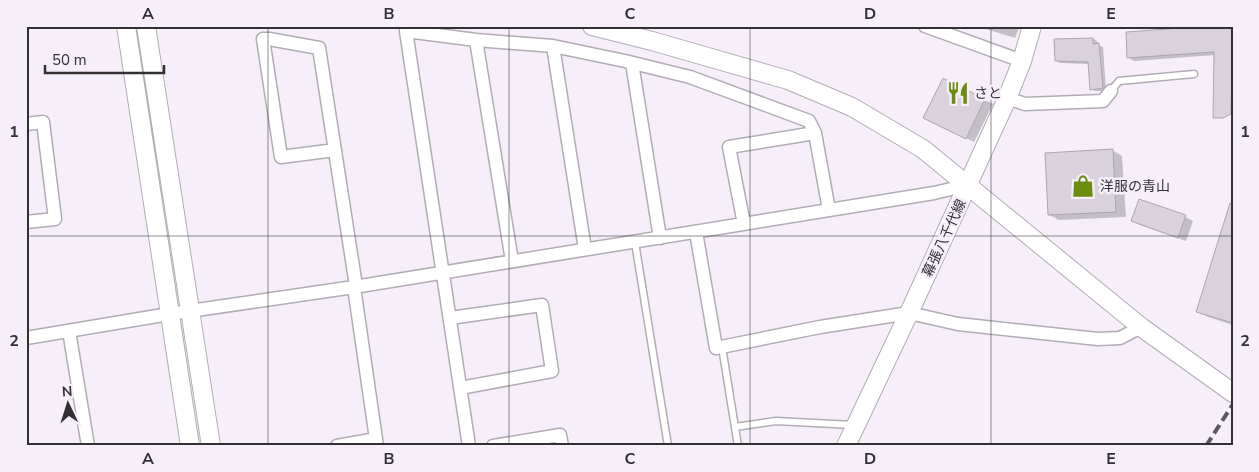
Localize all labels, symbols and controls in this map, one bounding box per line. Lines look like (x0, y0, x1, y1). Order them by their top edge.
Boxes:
text: A (142, 3, 154, 25)
text: B (383, 3, 395, 25)
text: C (625, 3, 636, 25)
text: D (864, 3, 876, 25)
text: E (1106, 3, 1116, 25)
scale bar (45, 42, 164, 74)
text: 50 m (52, 50, 87, 70)
restaurant icon: さと (945, 80, 971, 106)
place label: さと (974, 84, 1002, 103)
text: 1 (9, 121, 19, 143)
text: 1 (1240, 121, 1250, 143)
shop icon: 洋服の青山 (1070, 173, 1096, 199)
place label: 洋服の青山 (1100, 177, 1170, 196)
street label: 幕張八千代線 (918, 196, 971, 280)
text: 2 (9, 330, 19, 352)
text: 2 (1240, 330, 1250, 352)
north arrow (42, 380, 92, 430)
text: N (61, 382, 73, 401)
text: A (142, 448, 154, 470)
text: B (383, 448, 395, 470)
text: C (625, 448, 636, 470)
text: D (864, 448, 876, 470)
text: E (1106, 448, 1116, 470)

